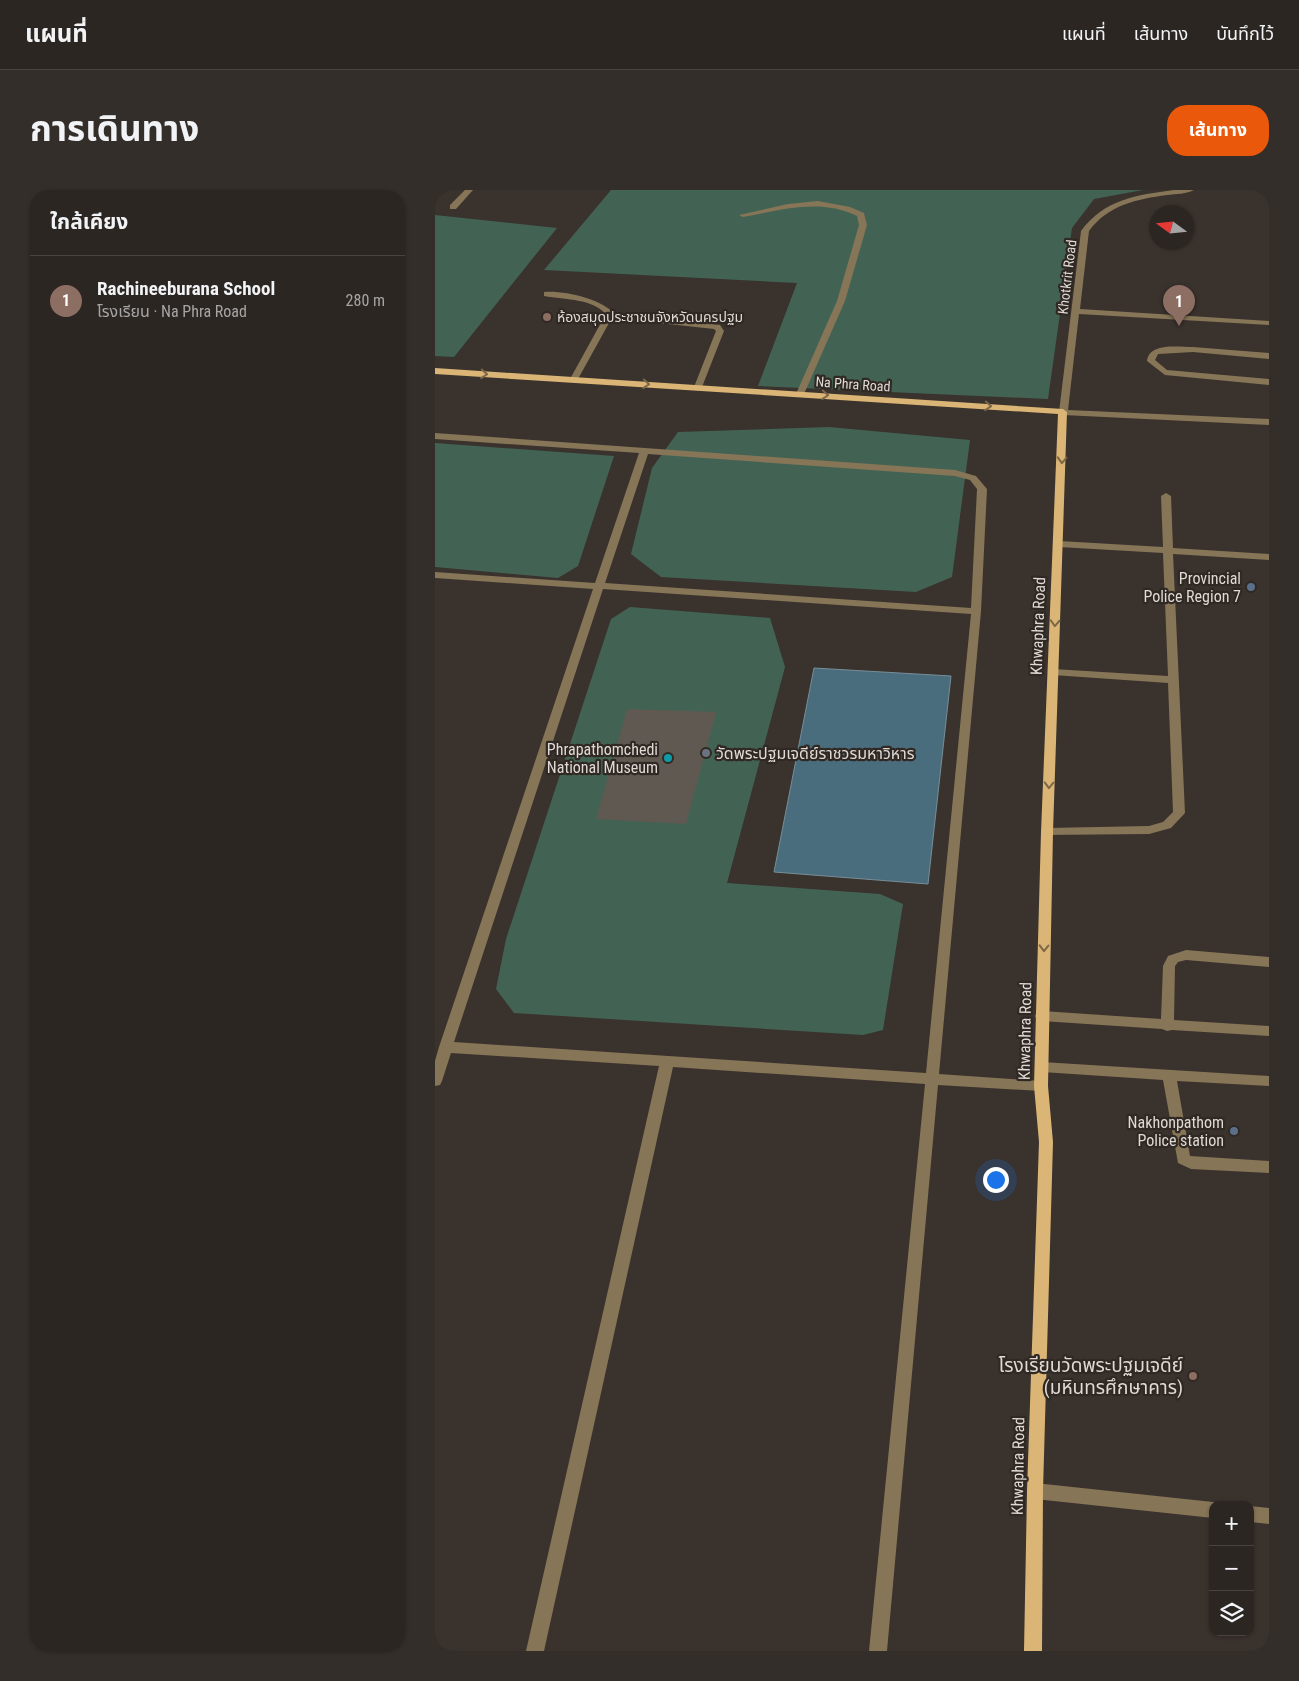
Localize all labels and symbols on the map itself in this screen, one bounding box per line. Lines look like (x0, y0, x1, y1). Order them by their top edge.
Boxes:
north arrow (1149, 205, 1194, 250)
street label: Khotkrit Road (1055, 239, 1079, 315)
pin: 1 (1163, 285, 1195, 326)
place label: ห้องสมุดประชาชนจังหวัดนครปฐม (557, 309, 743, 326)
marker: ห้องสมุดประชาชนจังหวัดนครปฐม (541, 311, 553, 323)
one-way arrow (480, 368, 488, 379)
street label: Na Phra Road (815, 373, 891, 395)
one-way arrow (642, 378, 650, 389)
one-way arrow (822, 390, 830, 401)
one-way arrow (984, 401, 992, 412)
one-way arrow (1056, 457, 1067, 465)
place label: Provincial Police Region 7 (1143, 569, 1241, 606)
street label: Khwaphra Road (1027, 577, 1049, 675)
marker: Provincial Police Region 7 (1245, 581, 1257, 593)
one-way arrow (1050, 619, 1061, 627)
place label: Phrapathomchedi National Museum (547, 740, 658, 777)
place label: วัดพระปฐมเจดีย์ราชวรมหาวิหาร (716, 744, 915, 763)
marker: วัดพระปฐมเจดีย์ราชวรมหาวิหาร (700, 747, 712, 759)
marker: Phrapathomchedi National Museum (662, 752, 674, 764)
one-way arrow (1043, 781, 1054, 789)
one-way arrow (1039, 944, 1049, 952)
street label: Khwaphra Road (1015, 982, 1035, 1080)
place label: Nakhonpathom Police station (1128, 1113, 1224, 1150)
marker: Nakhonpathom Police station (1228, 1125, 1240, 1137)
your location (983, 1167, 1009, 1193)
place label: โรงเรียนวัดพระปฐมเจดีย์ (มหินทรศึกษาคาร) (999, 1354, 1183, 1399)
marker: โรงเรียนวัดพระปฐมเจดีย์ (มหินทรศึกษาคาร) (1187, 1370, 1199, 1382)
street label: Khwaphra Road (1008, 1417, 1028, 1515)

